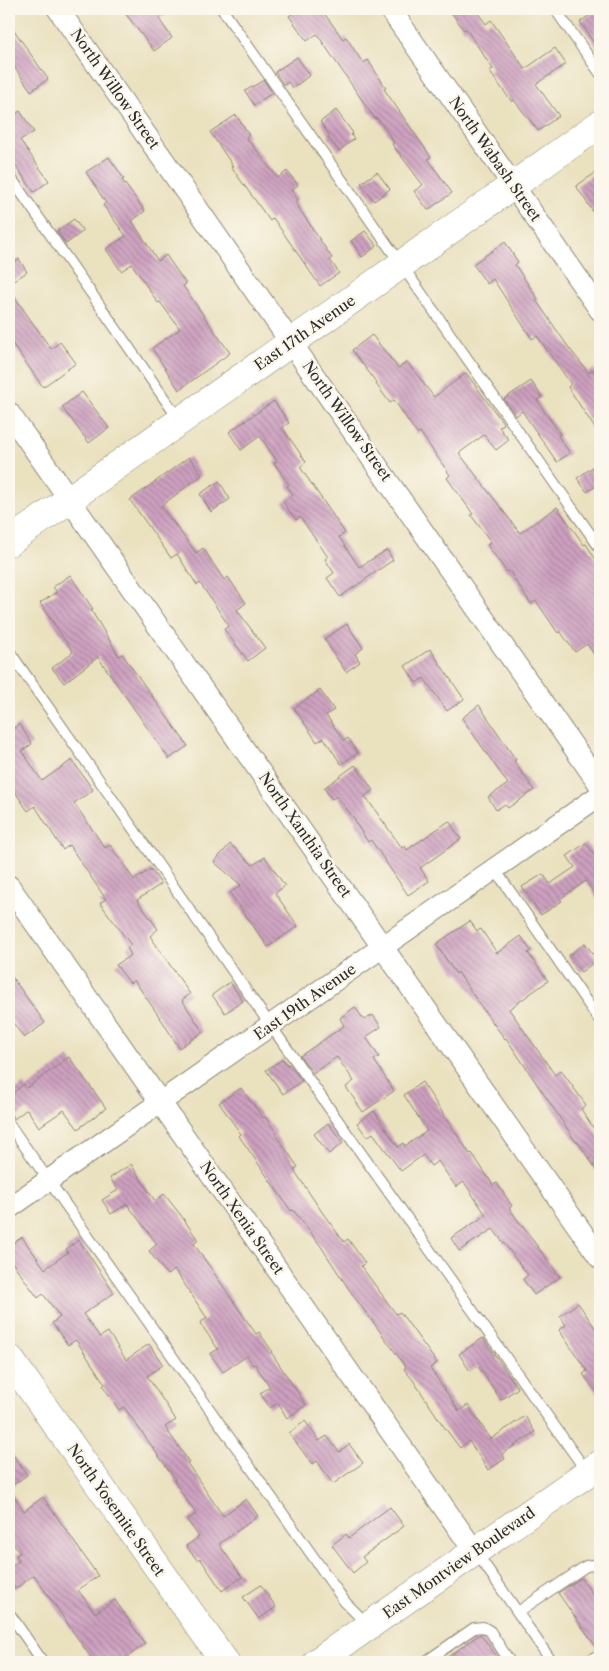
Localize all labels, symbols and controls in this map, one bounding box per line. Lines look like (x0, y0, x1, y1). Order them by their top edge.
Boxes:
street label: North Willow Street (67, 25, 165, 153)
street label: North Wabash Street (445, 93, 546, 225)
street label: East 17th Avenue (250, 291, 359, 375)
street label: North Willow Street (299, 357, 397, 485)
street label: North Xanthia Street (255, 768, 356, 902)
street label: East 19th Avenue (250, 959, 360, 1044)
street label: North Xenia Street (196, 1157, 289, 1279)
street label: North Yosemite Street (63, 1440, 170, 1580)
street label: East Montview Boulevard (379, 1503, 539, 1623)

